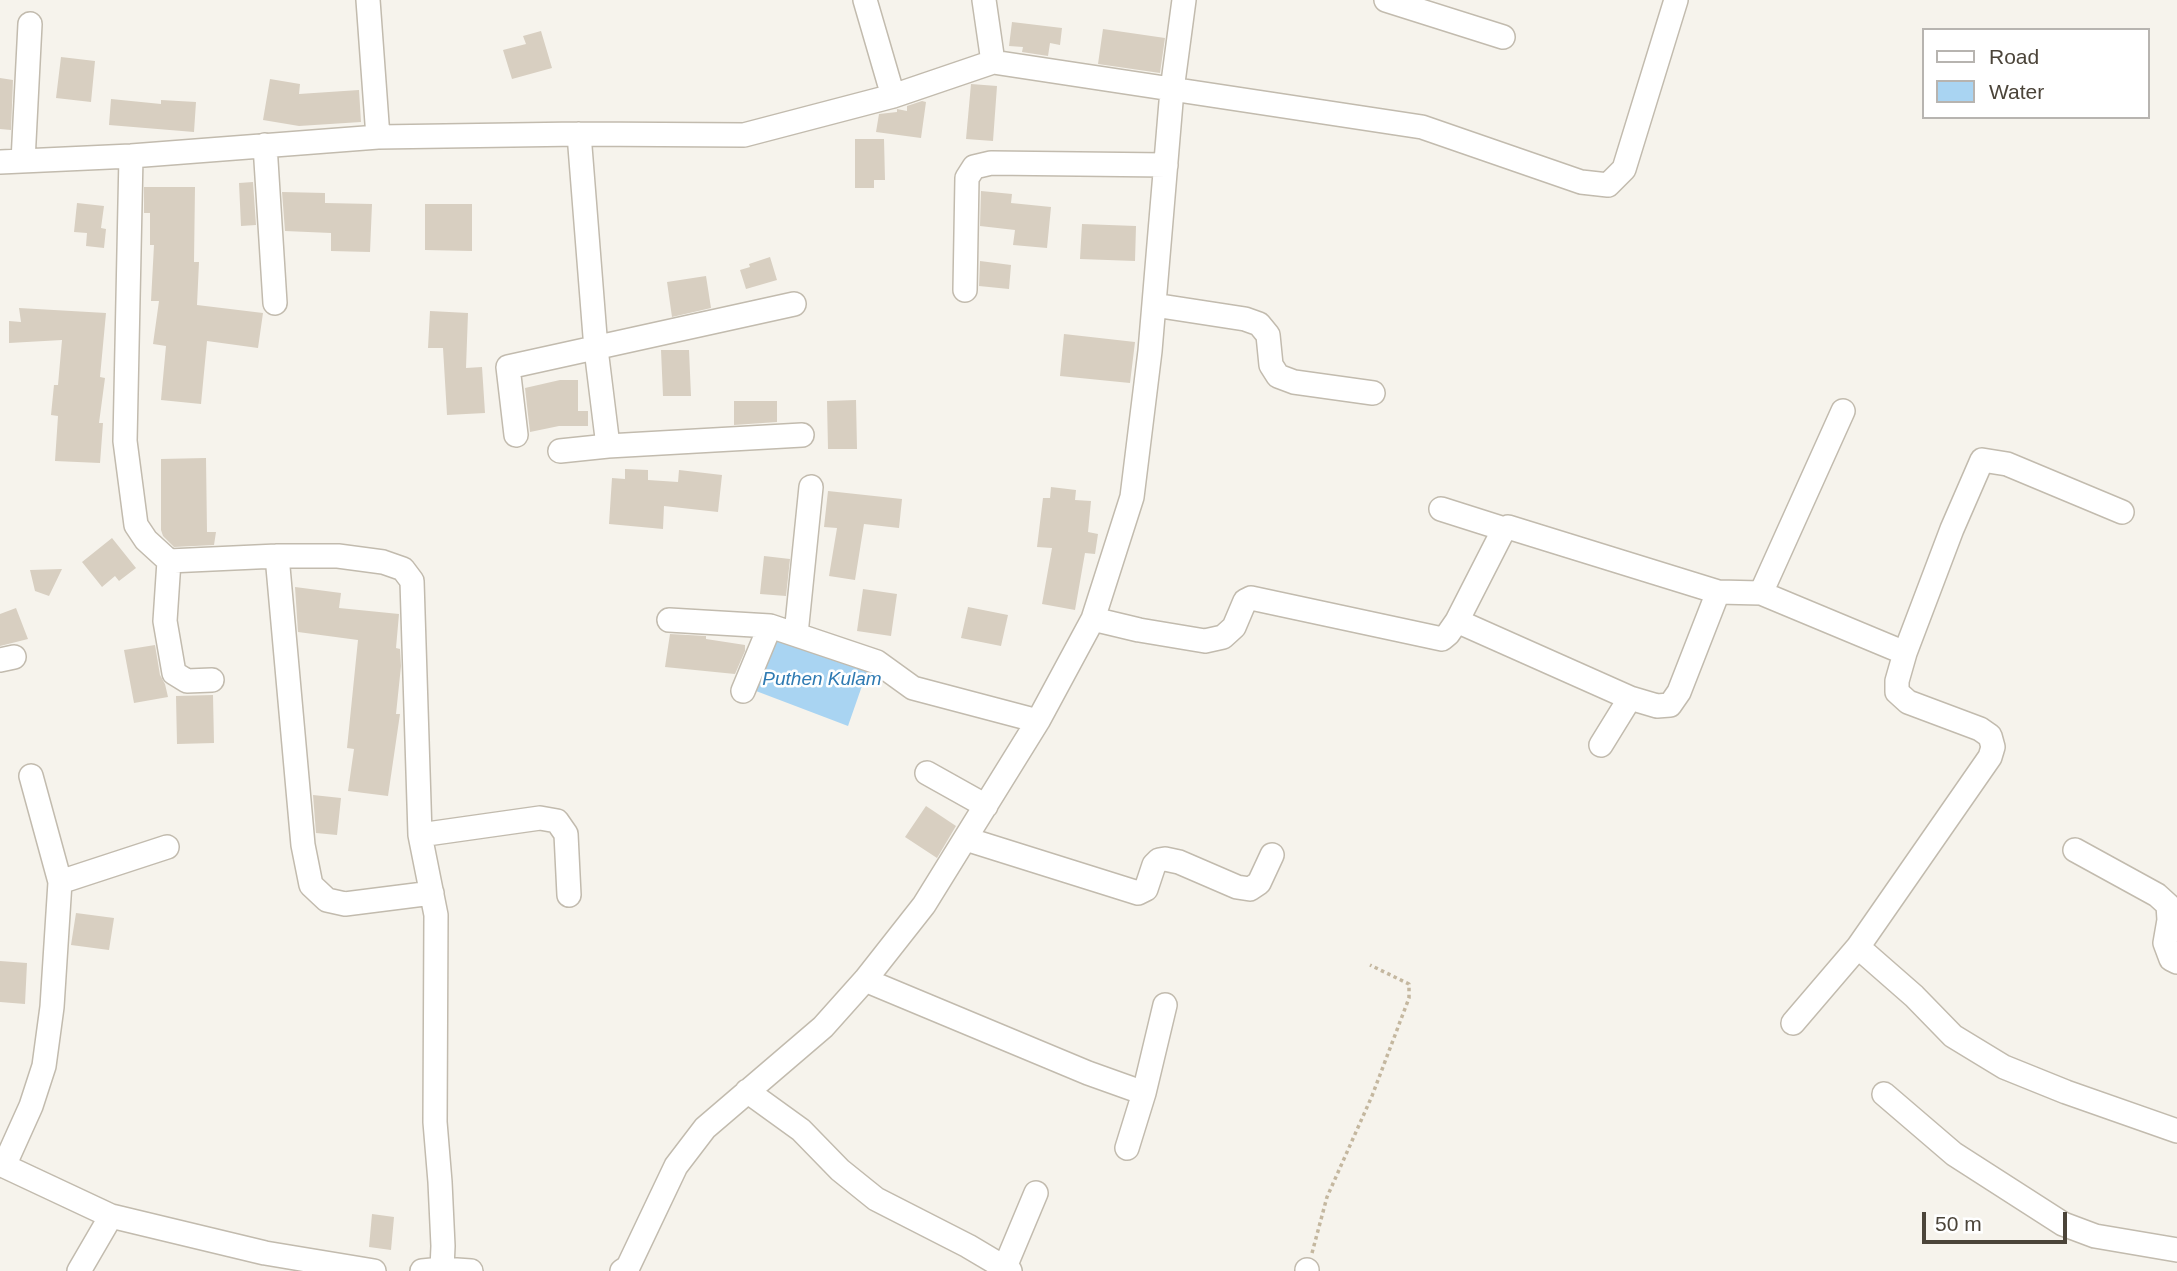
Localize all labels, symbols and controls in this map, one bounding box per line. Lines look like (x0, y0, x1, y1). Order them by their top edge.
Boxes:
legend (1922, 28, 2149, 119)
text: Road (1989, 45, 2039, 68)
text: Water (1989, 80, 2044, 103)
water label: Puthen Kulam (762, 669, 882, 691)
scale bar (1925, 1198, 2070, 1242)
text: 50 m (1935, 1212, 1982, 1235)

